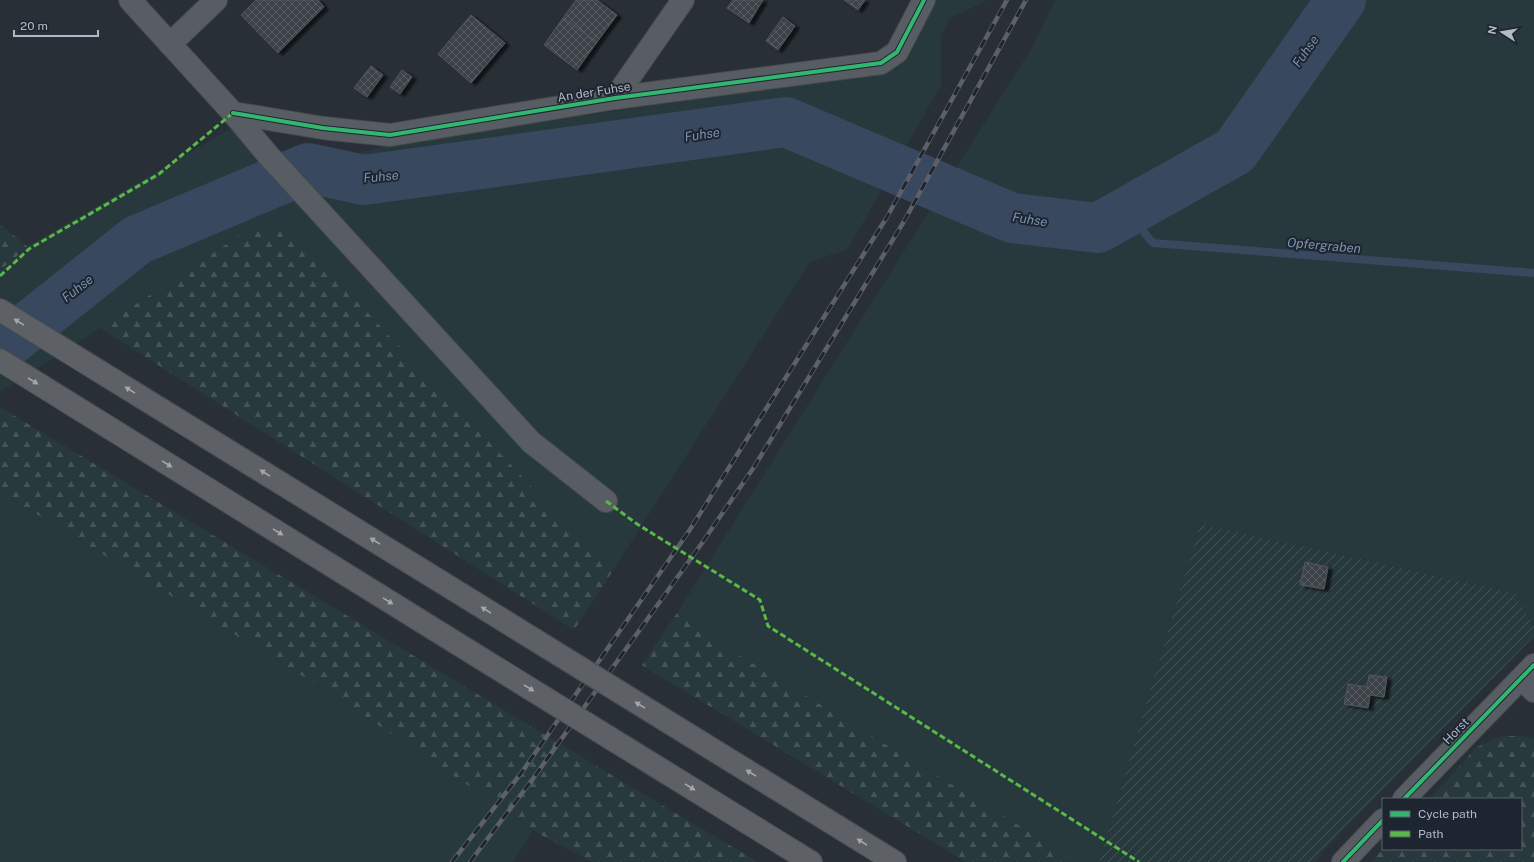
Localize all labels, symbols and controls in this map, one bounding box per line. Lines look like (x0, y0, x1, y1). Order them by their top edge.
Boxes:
scale bar (14, 12, 98, 38)
north arrow (1482, 12, 1522, 52)
text: 20 m (20, 19, 48, 33)
text: N (1485, 24, 1499, 35)
water label: Fuhse (1289, 32, 1322, 70)
street label: An der Fuhse (557, 79, 632, 105)
water label: Fuhse (684, 125, 721, 144)
water label: Fuhse (363, 167, 399, 186)
water label: Fuhse (1011, 209, 1049, 230)
water label: Opfergraben (1286, 235, 1362, 256)
water label: Fuhse (59, 272, 96, 305)
one-way arrow (13, 318, 25, 325)
one-way arrow (28, 377, 38, 385)
one-way arrow (124, 386, 136, 393)
one-way arrow (161, 460, 173, 467)
one-way arrow (260, 469, 270, 477)
one-way arrow (272, 529, 284, 536)
one-way arrow (369, 538, 381, 545)
one-way arrow (382, 597, 394, 604)
one-way arrow (480, 606, 492, 613)
one-way arrow (523, 684, 535, 691)
one-way arrow (635, 701, 645, 709)
street label: Horst (1440, 715, 1472, 747)
one-way arrow (745, 770, 757, 777)
one-way arrow (685, 783, 695, 791)
legend (1382, 798, 1522, 850)
text: Cycle path (1418, 807, 1477, 821)
text: Path (1418, 827, 1444, 841)
one-way arrow (856, 838, 868, 845)

